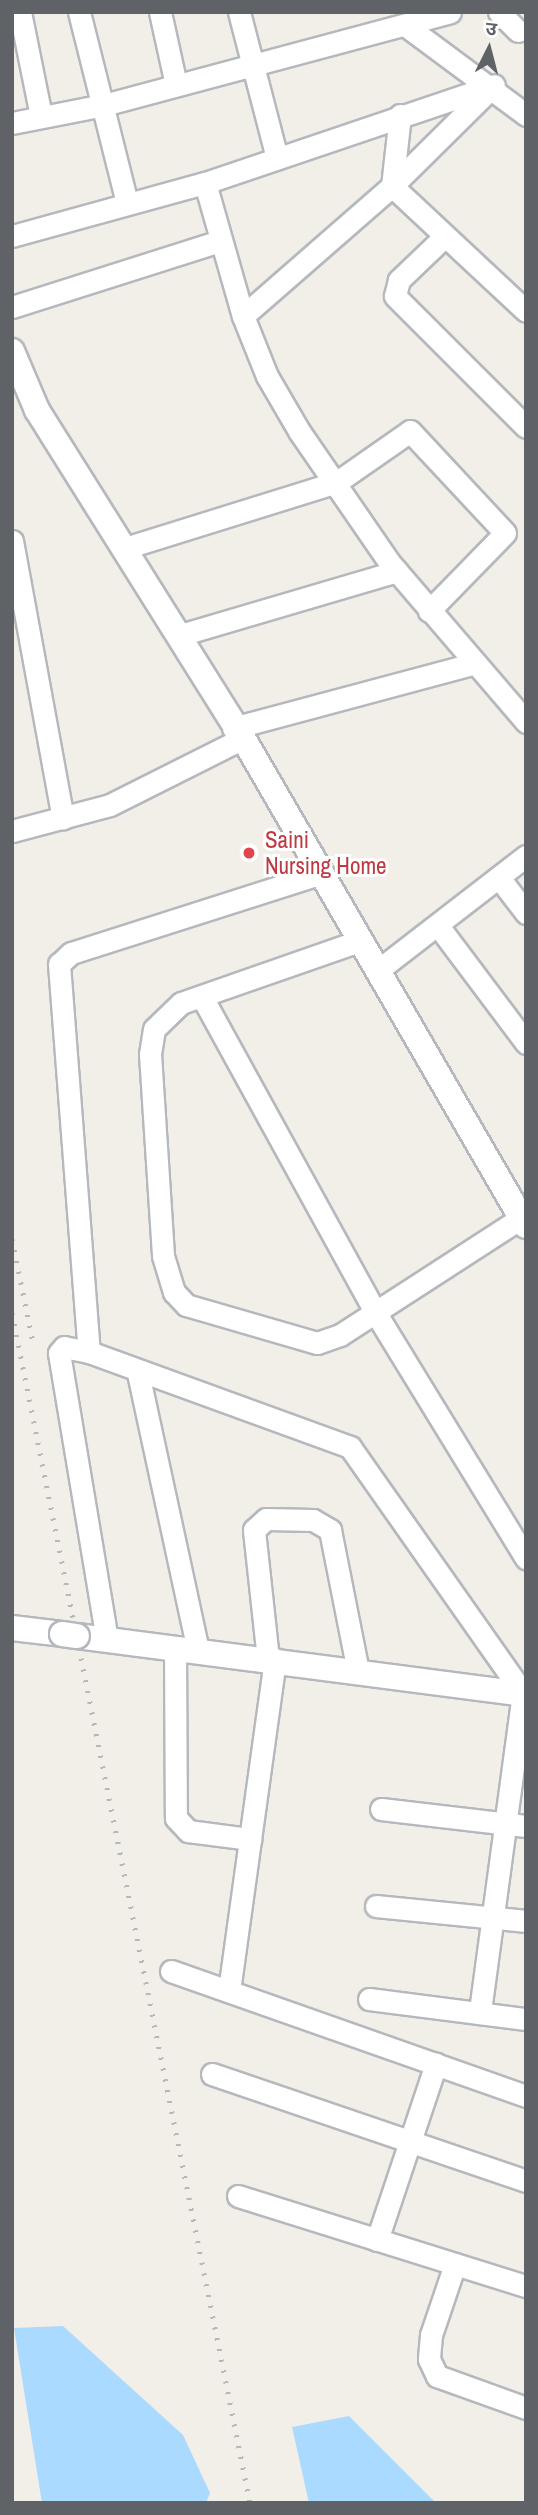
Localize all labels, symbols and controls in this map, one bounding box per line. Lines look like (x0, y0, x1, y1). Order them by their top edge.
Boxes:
north arrow (454, 14, 524, 84)
text: उ (484, 15, 498, 42)
place label: Saini Nursing Home (265, 826, 387, 880)
marker: Saini Nursing Home (239, 843, 259, 863)

